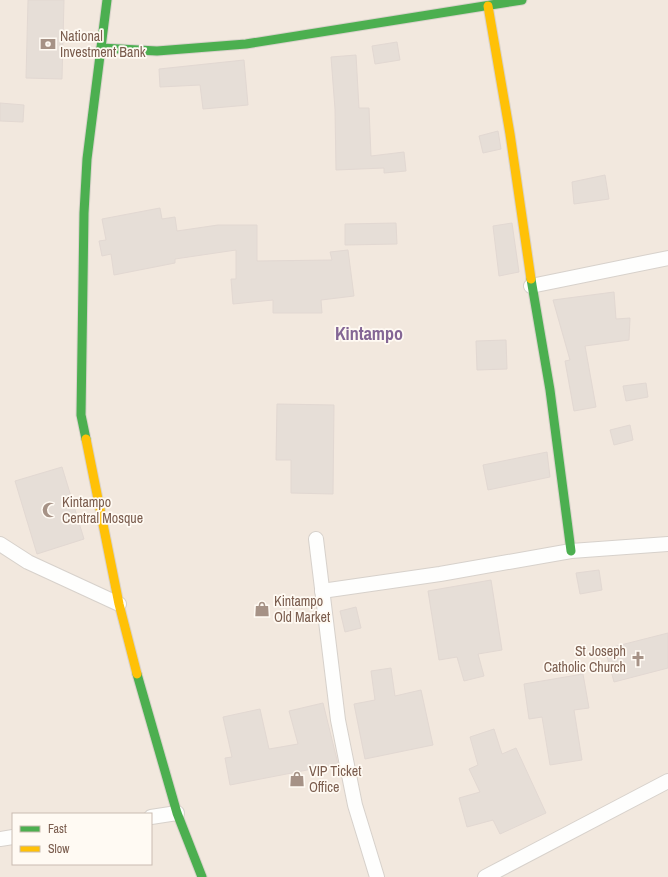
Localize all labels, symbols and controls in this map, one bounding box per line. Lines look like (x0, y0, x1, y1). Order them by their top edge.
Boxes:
place label: National Investment Bank (60, 27, 146, 61)
bank icon: National Investment Bank (39, 35, 57, 53)
district label: Kintampo (335, 321, 403, 346)
place label: Kintampo Central Mosque (62, 493, 143, 527)
mosque icon: Kintampo Central Mosque (41, 501, 59, 519)
place label: Kintampo Old Market (274, 592, 330, 626)
shop icon: Kintampo Old Market (253, 600, 271, 618)
place label: St Joseph Catholic Church (544, 642, 626, 676)
church icon: St Joseph Catholic Church (629, 650, 647, 668)
place label: VIP Ticket Office (309, 762, 361, 796)
shop icon: VIP Ticket Office (288, 770, 306, 788)
legend (12, 813, 152, 865)
text: Fast (48, 821, 67, 837)
text: Slow (48, 841, 70, 857)

